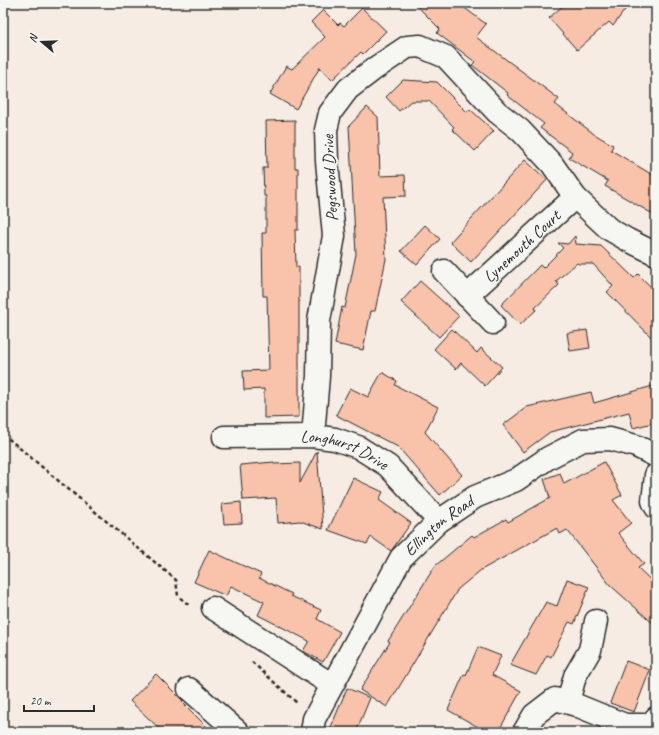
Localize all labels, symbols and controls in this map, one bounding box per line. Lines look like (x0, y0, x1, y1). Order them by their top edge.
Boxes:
north arrow (22, 22, 62, 62)
text: N (25, 31, 41, 44)
street label: Pegswood Drive (317, 133, 343, 222)
street label: Lynemouth Court (479, 204, 566, 287)
street label: Longhurst Drive (300, 425, 394, 475)
street label: Ellington Road (399, 489, 479, 560)
scale bar (24, 687, 94, 713)
text: 20 m (30, 693, 52, 709)

